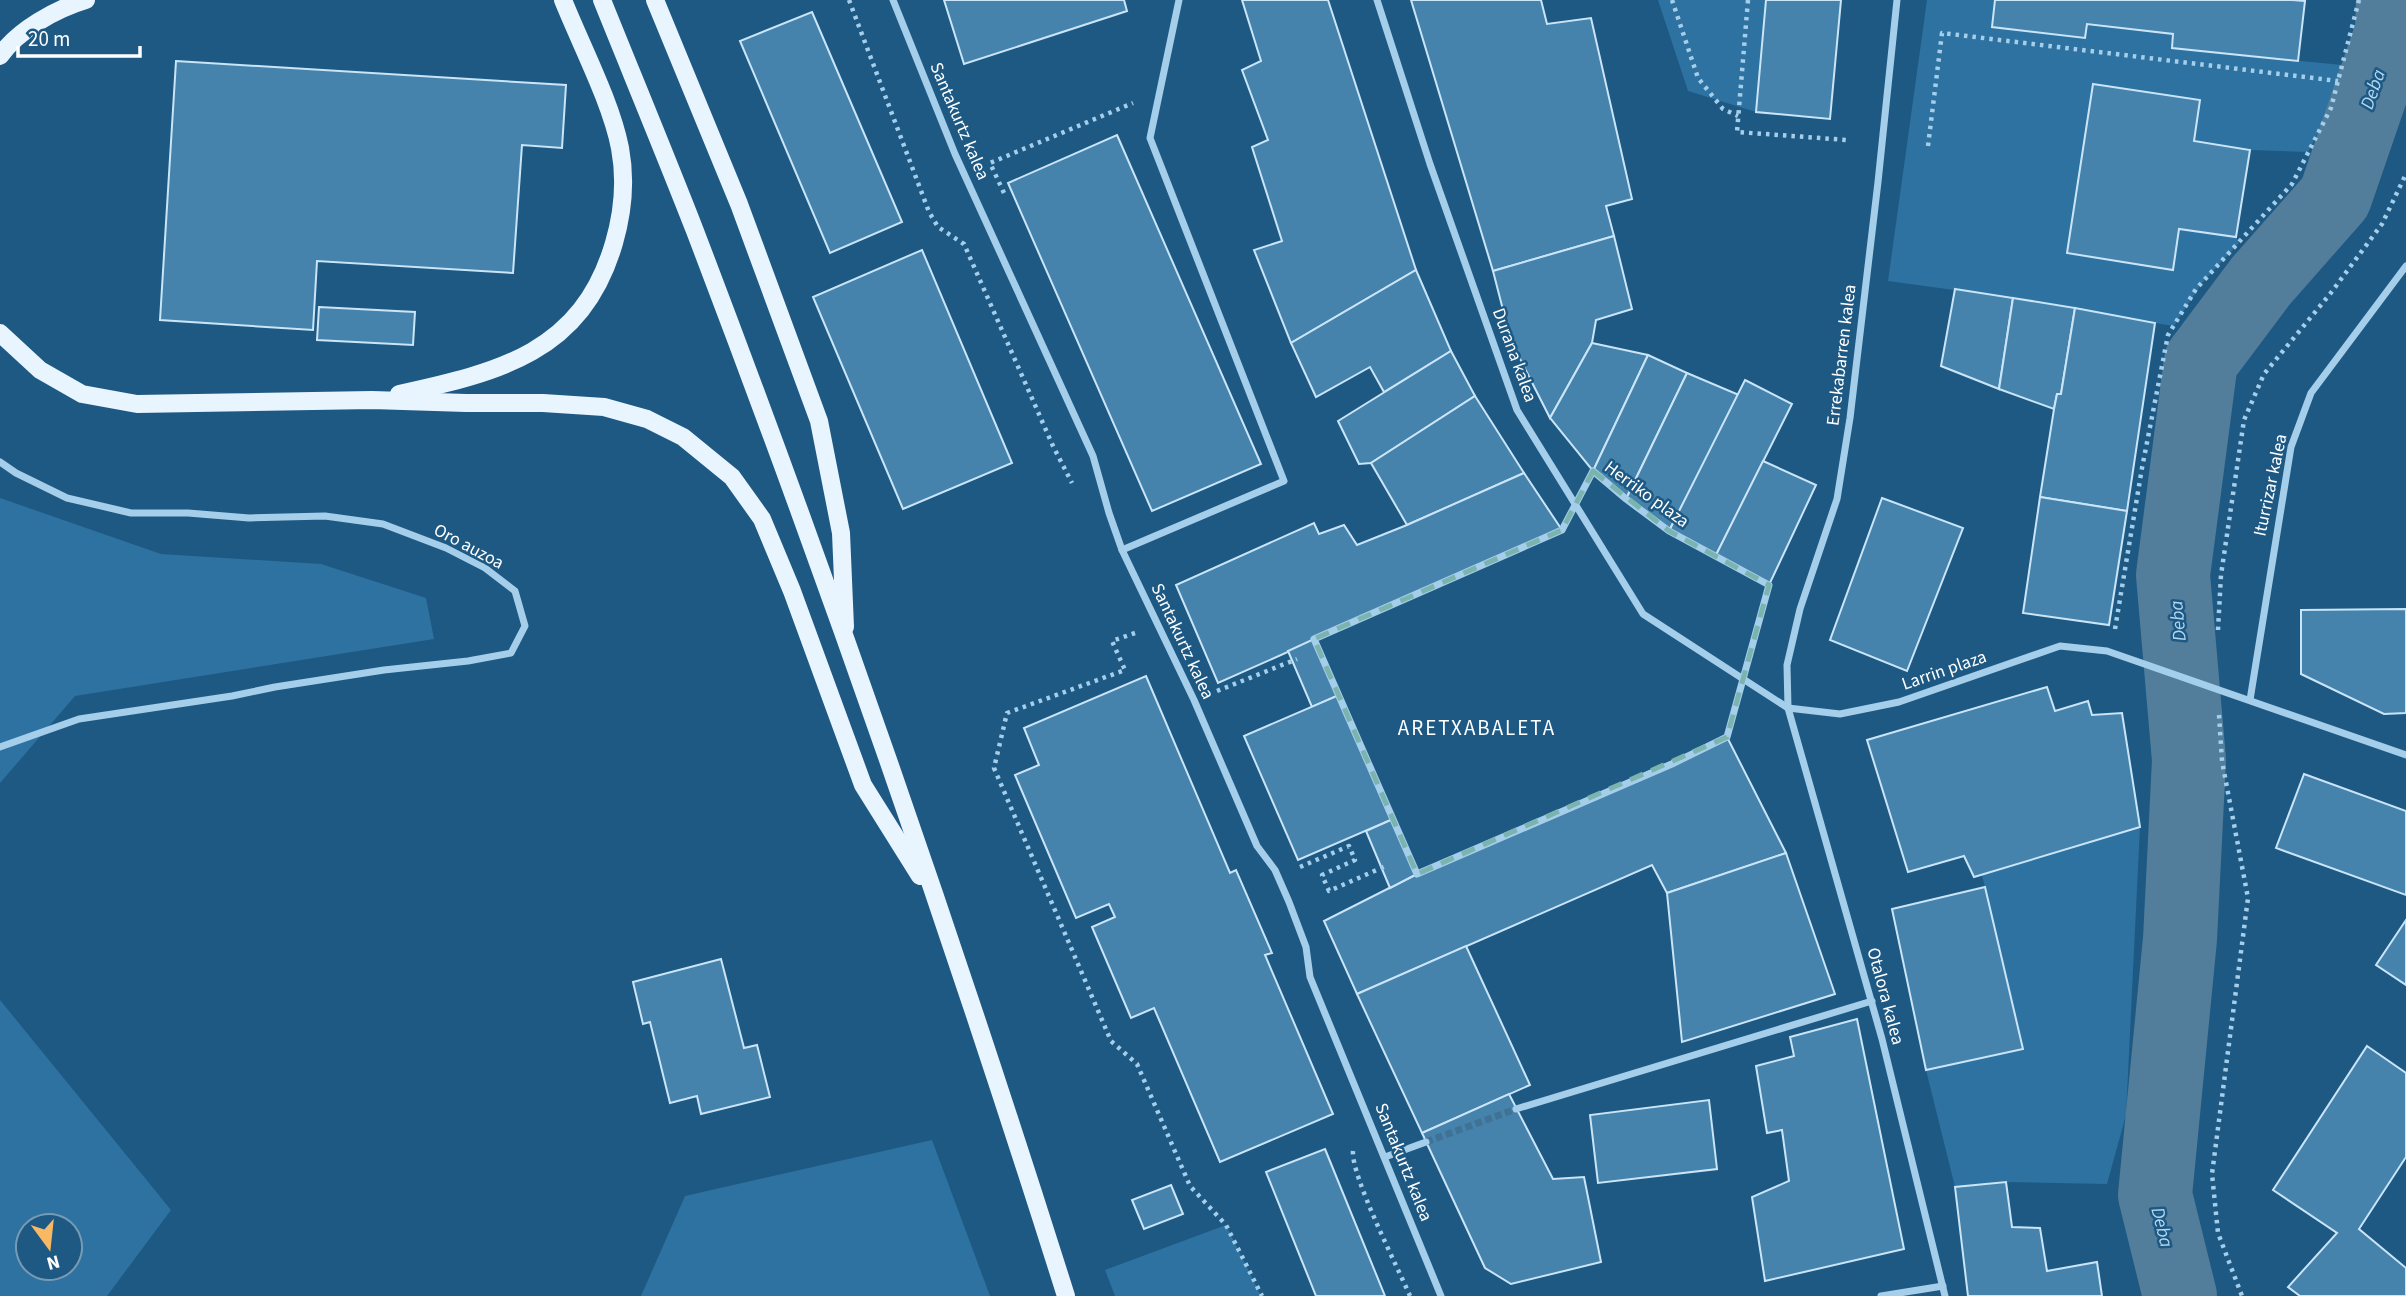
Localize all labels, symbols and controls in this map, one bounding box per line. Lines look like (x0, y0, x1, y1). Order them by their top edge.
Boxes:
scale bar (18, 14, 140, 58)
text: 20 m (28, 24, 70, 54)
street label: Santakurtz kalea (924, 59, 996, 184)
water label: Deba (2354, 66, 2393, 113)
street label: Errekabarren kalea (1820, 283, 1863, 427)
street label: Durana kalea (1486, 305, 1543, 406)
street label: Iturrizar kalea (2247, 432, 2294, 538)
street label: Herriko plaza (1599, 455, 1694, 534)
street label: Oro auzoa (429, 517, 508, 575)
street label: Santakurtz kalea (1145, 579, 1220, 703)
water label: Deba (2163, 599, 2194, 642)
street label: Larrin plaza (1898, 644, 1990, 697)
district label: ARETXABALETA (1398, 713, 1556, 743)
street label: Otalora kalea (1861, 945, 1910, 1048)
street label: Santakurtz kalea (1368, 1099, 1439, 1225)
water label: Deba (2144, 1204, 2180, 1250)
north arrow (14, 1212, 84, 1282)
text: N (43, 1247, 63, 1277)

